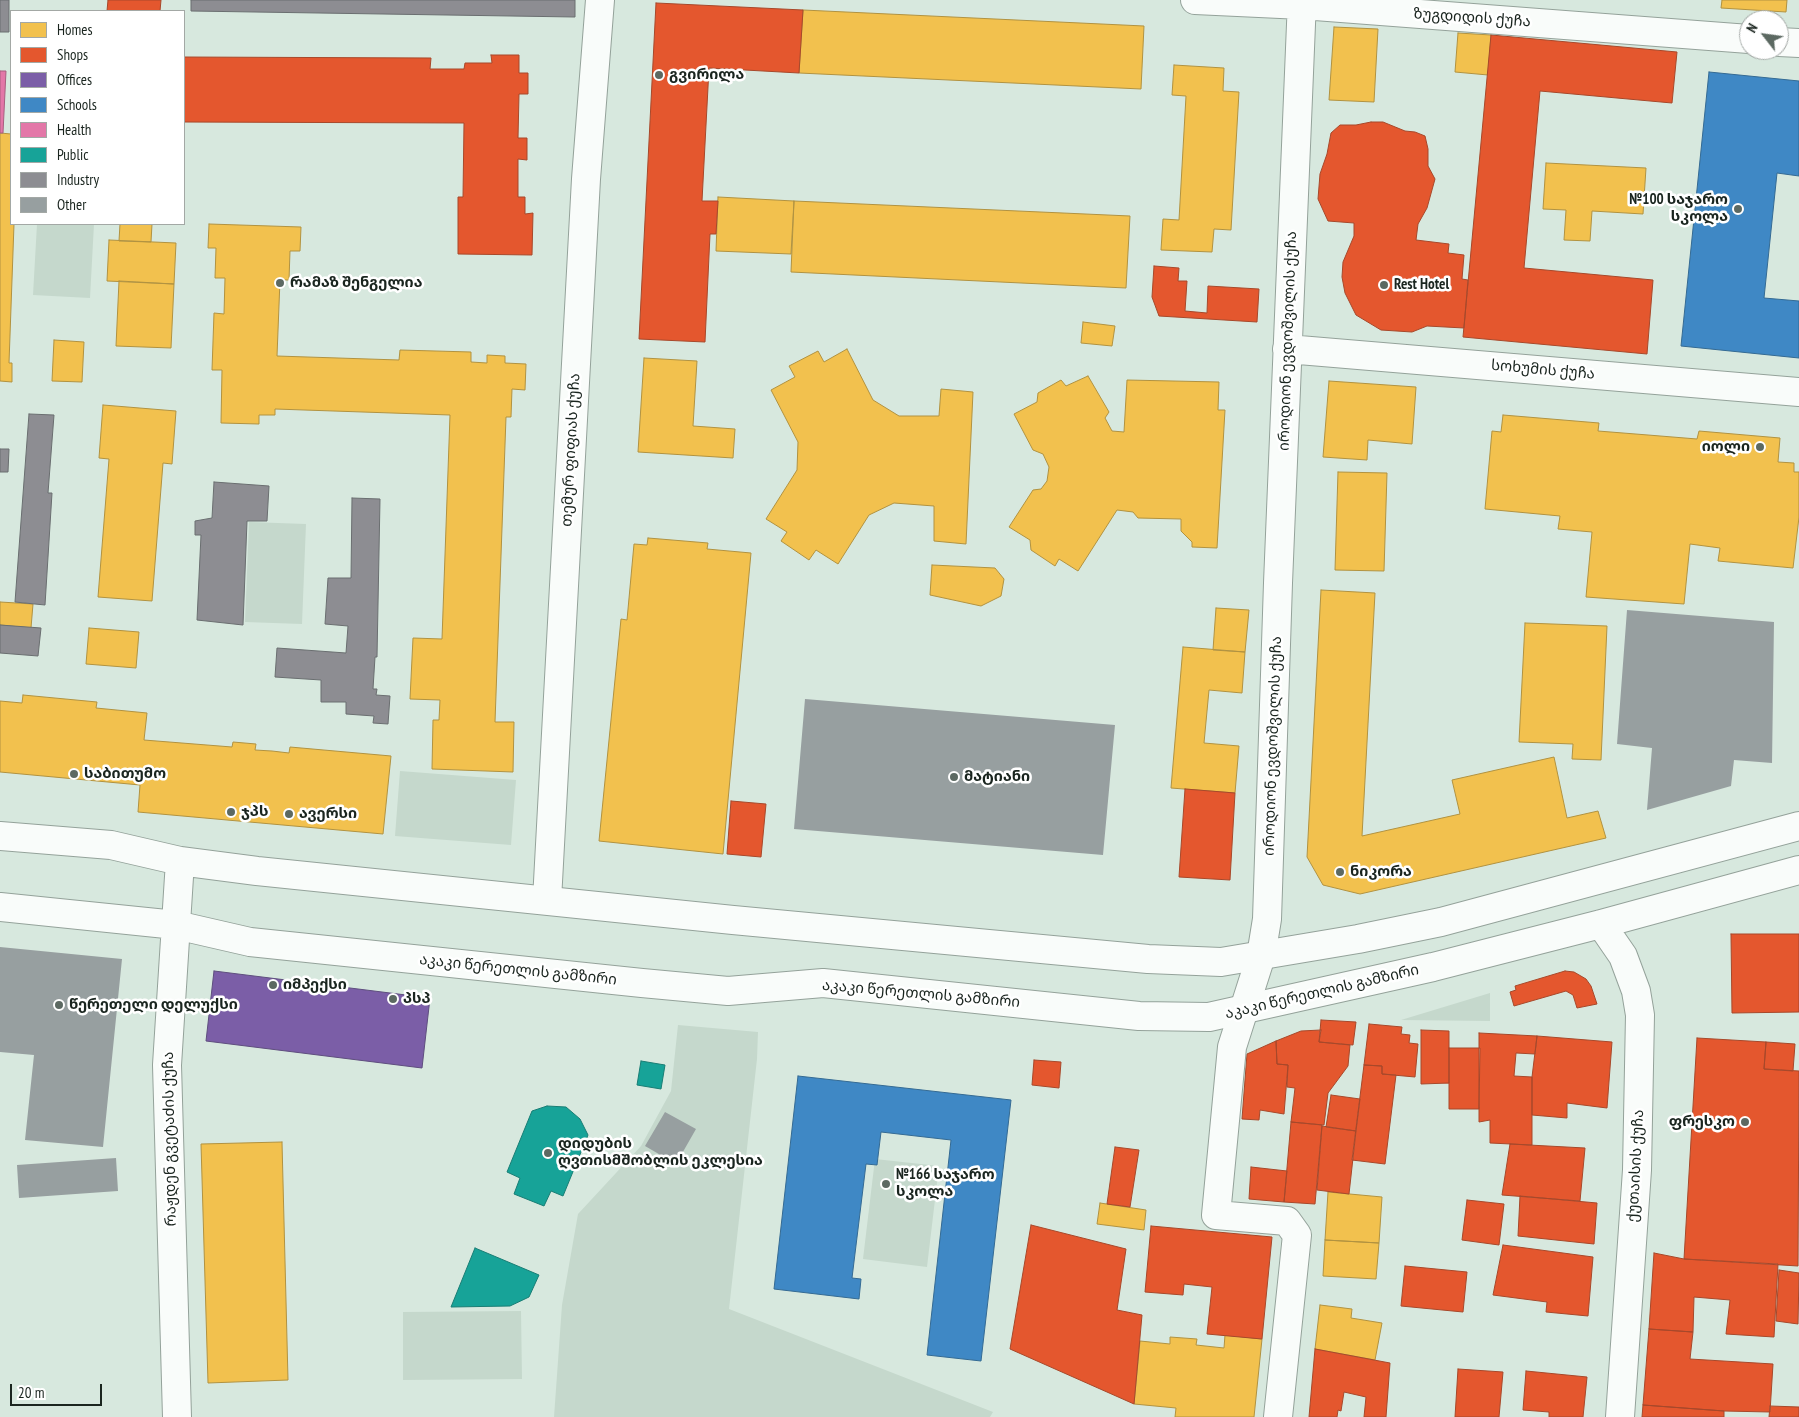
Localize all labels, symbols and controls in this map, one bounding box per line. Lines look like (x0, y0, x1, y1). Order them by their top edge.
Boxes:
street label: ზუგდიდის ქუჩა (1413, 5, 1531, 31)
legend (10, 10, 185, 225)
north arrow (1739, 10, 1789, 60)
text: Homes (57, 20, 93, 39)
text: N (1742, 20, 1762, 36)
text: Shops (57, 45, 88, 64)
place label: გვირილა (669, 66, 744, 84)
marker: გვირილა (653, 69, 665, 81)
text: Offices (57, 70, 92, 89)
text: Schools (57, 95, 97, 114)
text: Health (57, 120, 91, 139)
text: Public (57, 145, 88, 164)
text: Industry (57, 170, 99, 189)
place label: №100 საჯარო სკოლა (1629, 191, 1728, 226)
text: Other (57, 195, 86, 214)
marker: №100 საჯარო სკოლა (1732, 203, 1744, 215)
street label: იროდიონ ევდოშვილის ქუჩა (1275, 231, 1301, 451)
place label: რამაზ შენგელია (290, 274, 422, 292)
place label: Rest Hotel (1394, 276, 1449, 294)
marker: რამაზ შენგელია (274, 277, 286, 289)
marker: Rest Hotel (1378, 279, 1390, 291)
street label: სოხუმის ქუჩა (1490, 356, 1596, 384)
street label: თემურ ფიფიას ქუჩა (558, 373, 584, 527)
place label: იოლი (1702, 438, 1750, 456)
marker: იოლი (1754, 441, 1766, 453)
street label: იროდიონ ევდოშვილის ქუჩა (1260, 636, 1286, 856)
place label: საბითუმო (84, 765, 166, 783)
marker: საბითუმო (68, 768, 80, 780)
place label: მატიანი (964, 768, 1030, 786)
marker: მატიანი (948, 771, 960, 783)
place label: ჯპს (241, 803, 268, 821)
place label: ავერსი (299, 805, 357, 823)
marker: ჯპს (225, 806, 237, 818)
marker: ავერსი (283, 808, 295, 820)
place label: ნიკორა (1350, 863, 1412, 881)
marker: ნიკორა (1334, 866, 1346, 878)
street label: აკაკი წერეთლის გამზირი (418, 951, 618, 989)
street label: აკაკი წერეთლის გამზირი (1223, 961, 1421, 1023)
place label: იმპექსი (283, 976, 347, 994)
street label: აკაკი წერეთლის გამზირი (821, 976, 1021, 1012)
marker: იმპექსი (267, 979, 279, 991)
place label: პსპ (403, 990, 431, 1008)
marker: პსპ (387, 993, 399, 1005)
place label: წერეთელი დელუქსი (69, 996, 238, 1014)
marker: წერეთელი დელუქსი (53, 999, 65, 1011)
street label: რაჟდენ გვეტაძის ქუჩა (159, 1051, 181, 1227)
street label: ქუთაისის ქუჩა (1624, 1109, 1648, 1223)
place label: ფრესკო (1669, 1113, 1735, 1131)
marker: ფრესკო (1739, 1116, 1751, 1128)
place label: დიდუბის ღვთისმშობლის ეკლესია (558, 1135, 763, 1170)
marker: დიდუბის ღვთისმშობლის ეკლესია (542, 1147, 554, 1159)
place label: №166 საჯარო სკოლა (896, 1166, 995, 1201)
marker: №166 საჯარო სკოლა (880, 1178, 892, 1190)
scale bar (12, 1374, 105, 1406)
text: 20 m (18, 1383, 44, 1402)

